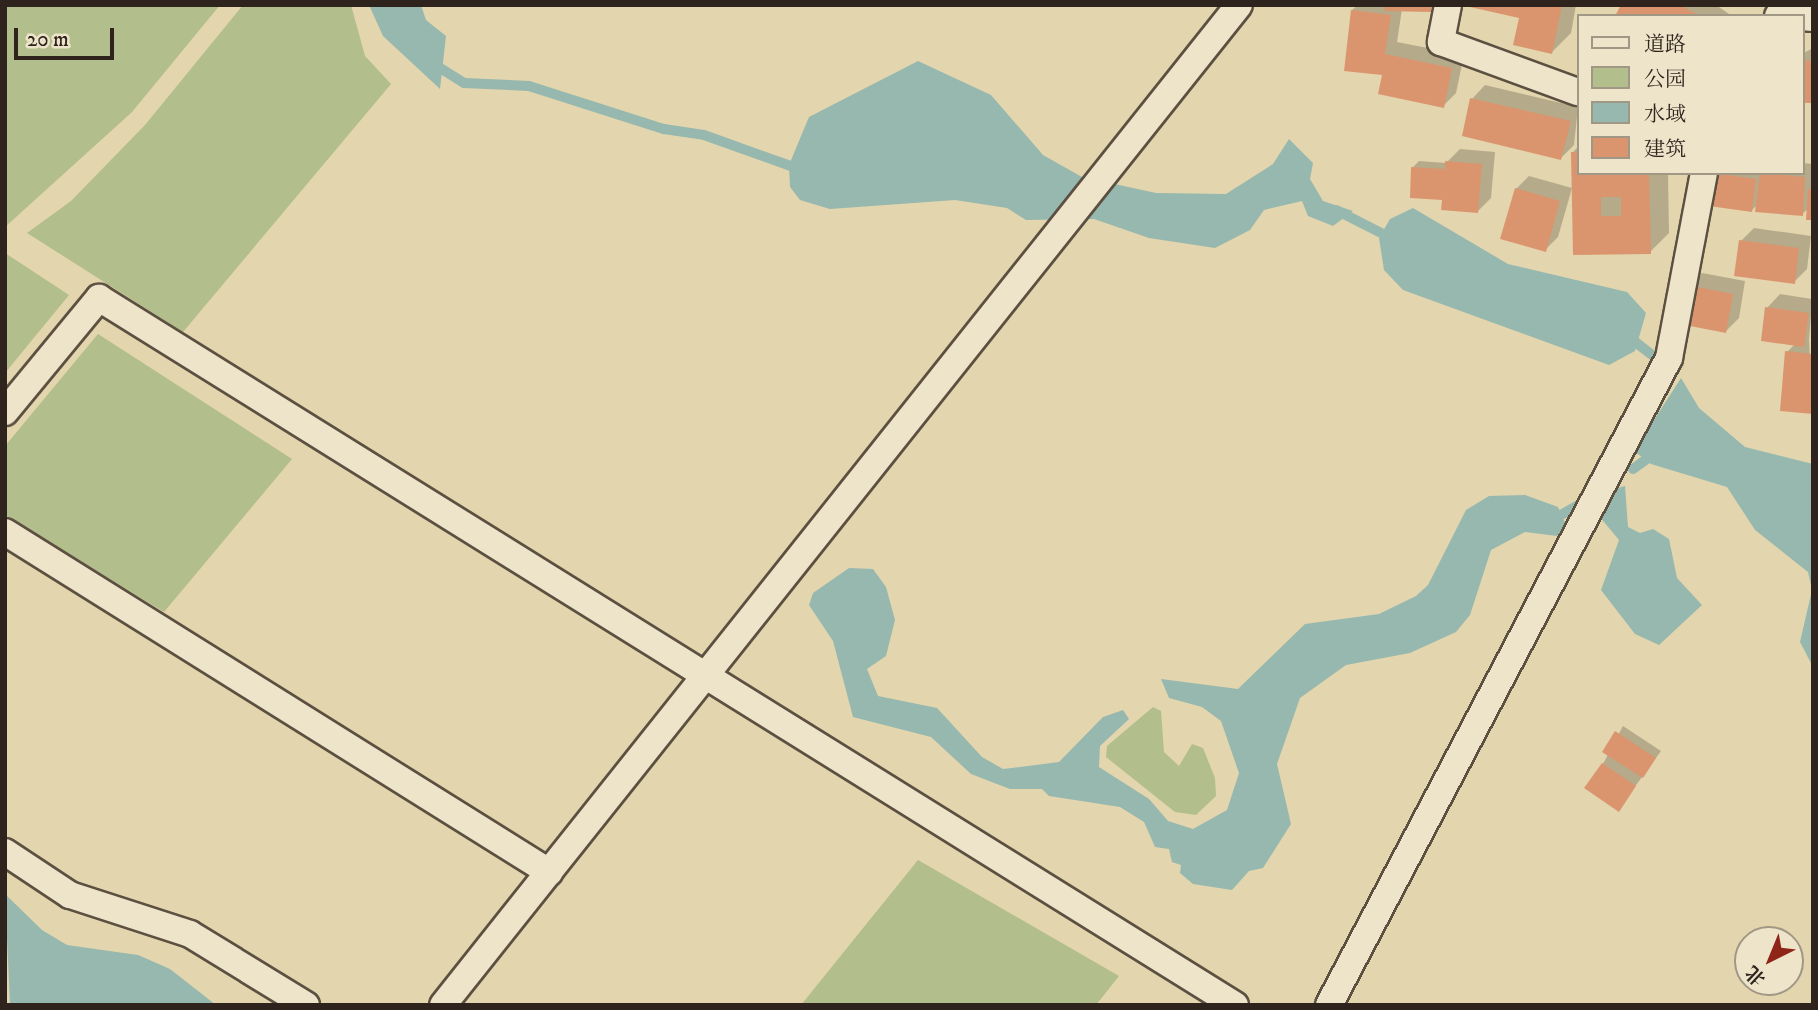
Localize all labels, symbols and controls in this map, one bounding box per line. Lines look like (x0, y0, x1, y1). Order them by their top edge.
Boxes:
scale bar (18, 14, 117, 58)
legend (1576, 14, 1804, 175)
text: 20 m (27, 27, 69, 53)
text: 道路 (1644, 32, 1686, 58)
text: 公园 (1644, 67, 1686, 93)
text: 水域 (1644, 102, 1686, 128)
text: 建筑 (1644, 137, 1686, 163)
north arrow (1734, 926, 1804, 996)
text: 北 (1741, 960, 1771, 990)

